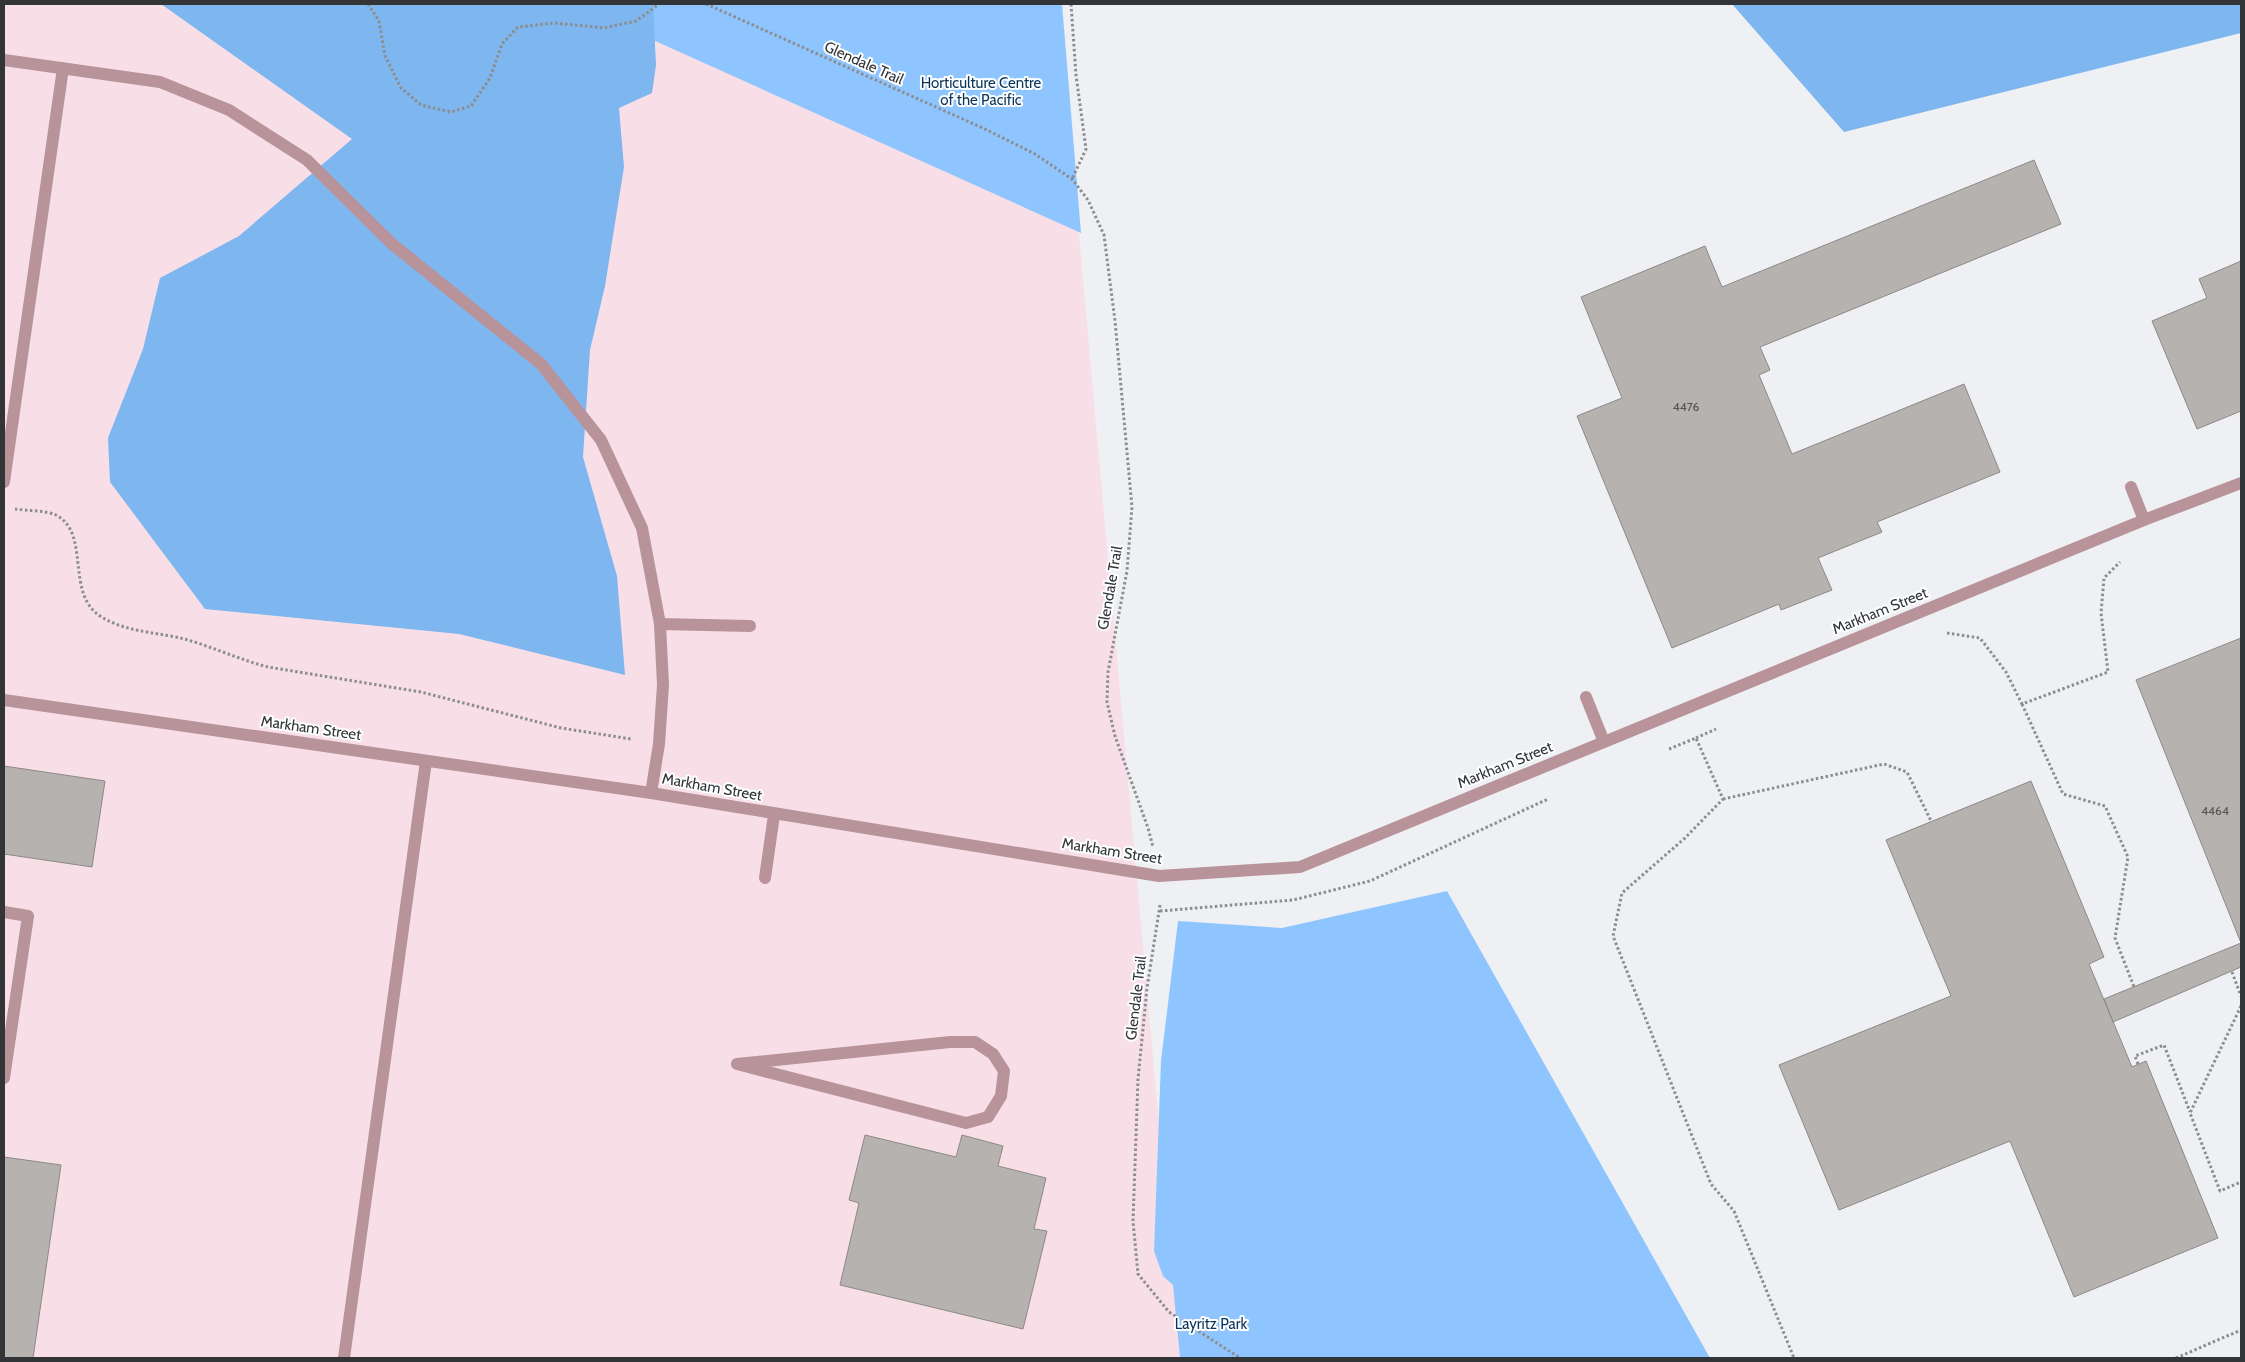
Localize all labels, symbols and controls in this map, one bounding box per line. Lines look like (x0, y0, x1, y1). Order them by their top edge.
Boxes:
street label: Glendale Trail (822, 38, 907, 89)
park label: Horticulture Centre of the Pacific (921, 74, 1042, 109)
house number: 4476 (1673, 399, 1699, 414)
street label: Glendale Trail (1094, 544, 1126, 631)
street label: Markham Street (1830, 584, 1930, 638)
street label: Markham Street (260, 712, 362, 744)
street label: Markham Street (1455, 738, 1555, 792)
street label: Markham Street (661, 769, 763, 805)
house number: 4464 (2201, 803, 2229, 818)
street label: Markham Street (1061, 834, 1163, 868)
street label: Glendale Trail (1122, 954, 1150, 1041)
park label: Layritz Park (1175, 1315, 1247, 1333)

